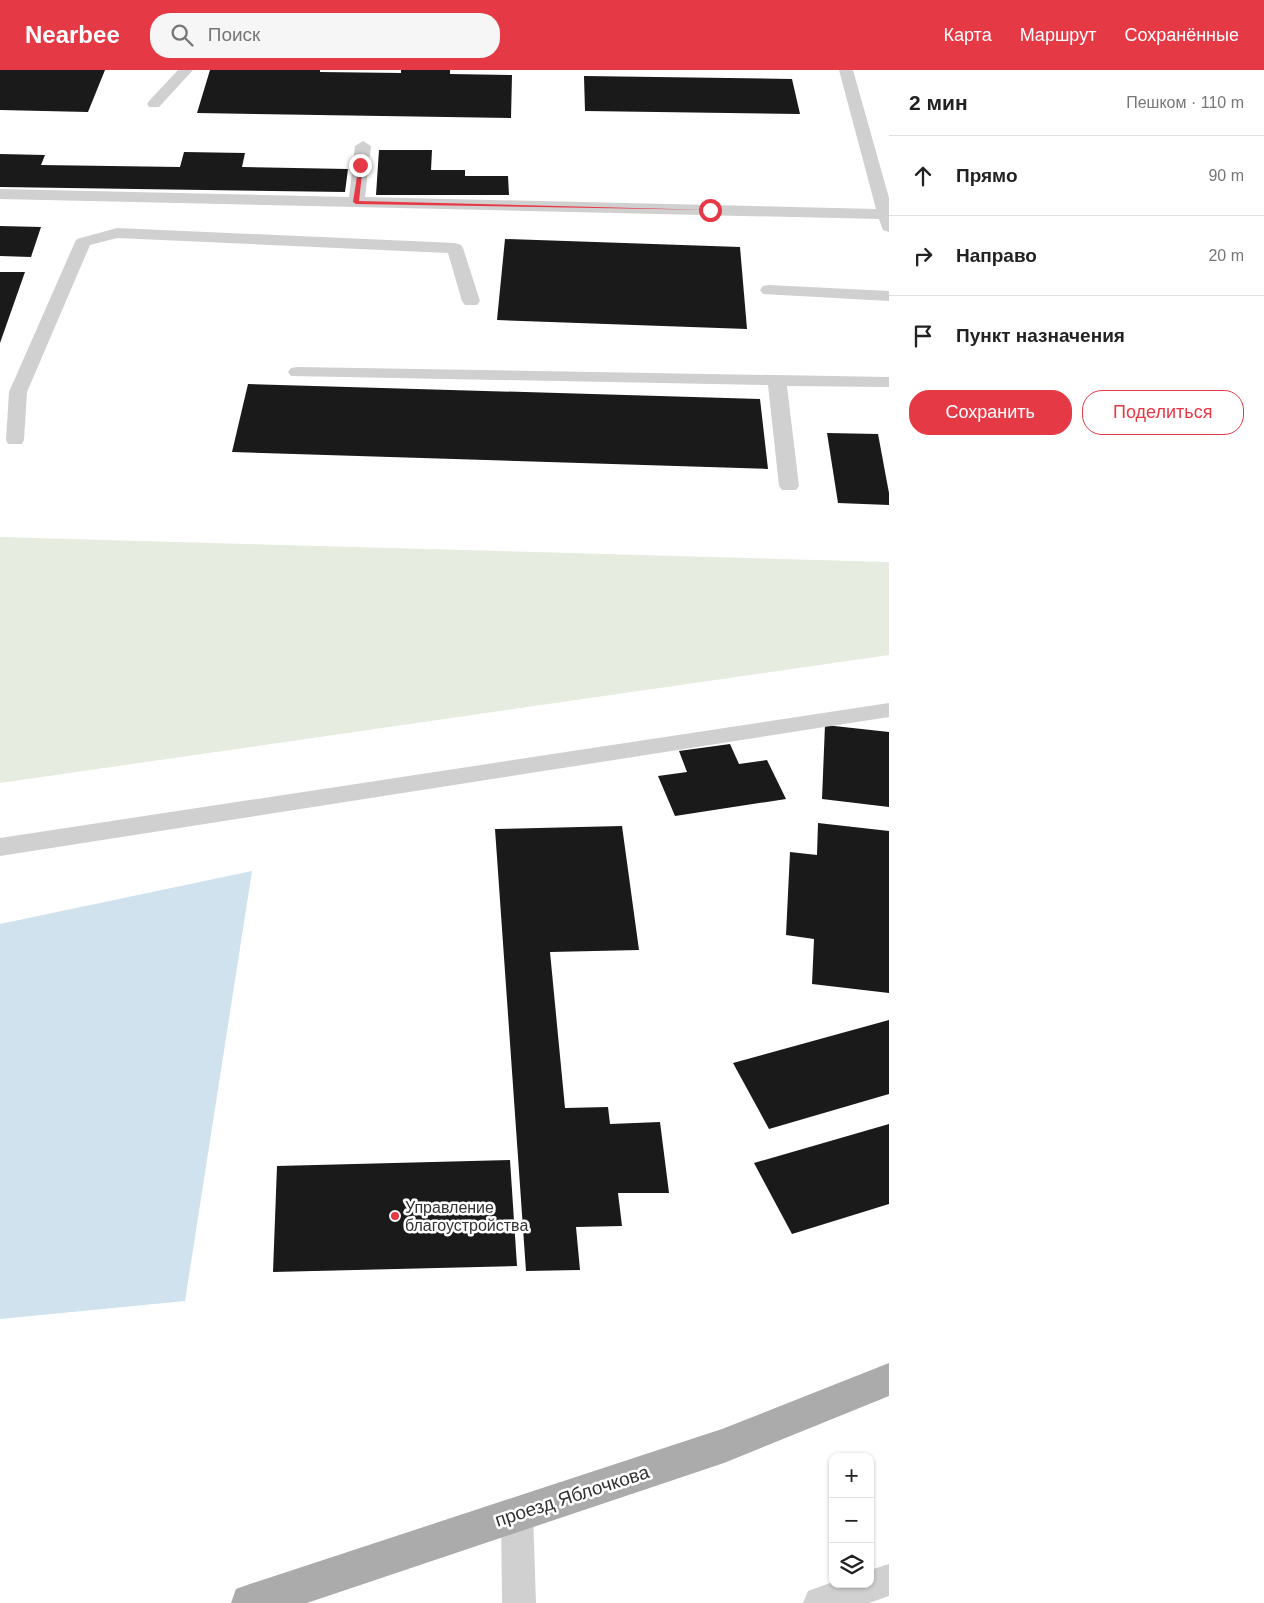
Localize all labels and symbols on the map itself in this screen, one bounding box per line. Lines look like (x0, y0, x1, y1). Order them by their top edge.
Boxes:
route end (349, 154, 372, 177)
route start (699, 199, 722, 222)
place label: Управление благоустройства (405, 1199, 528, 1234)
marker: Управление благоустройства (389, 1210, 401, 1222)
street label: проезд Яблочкова (492, 1461, 652, 1531)

